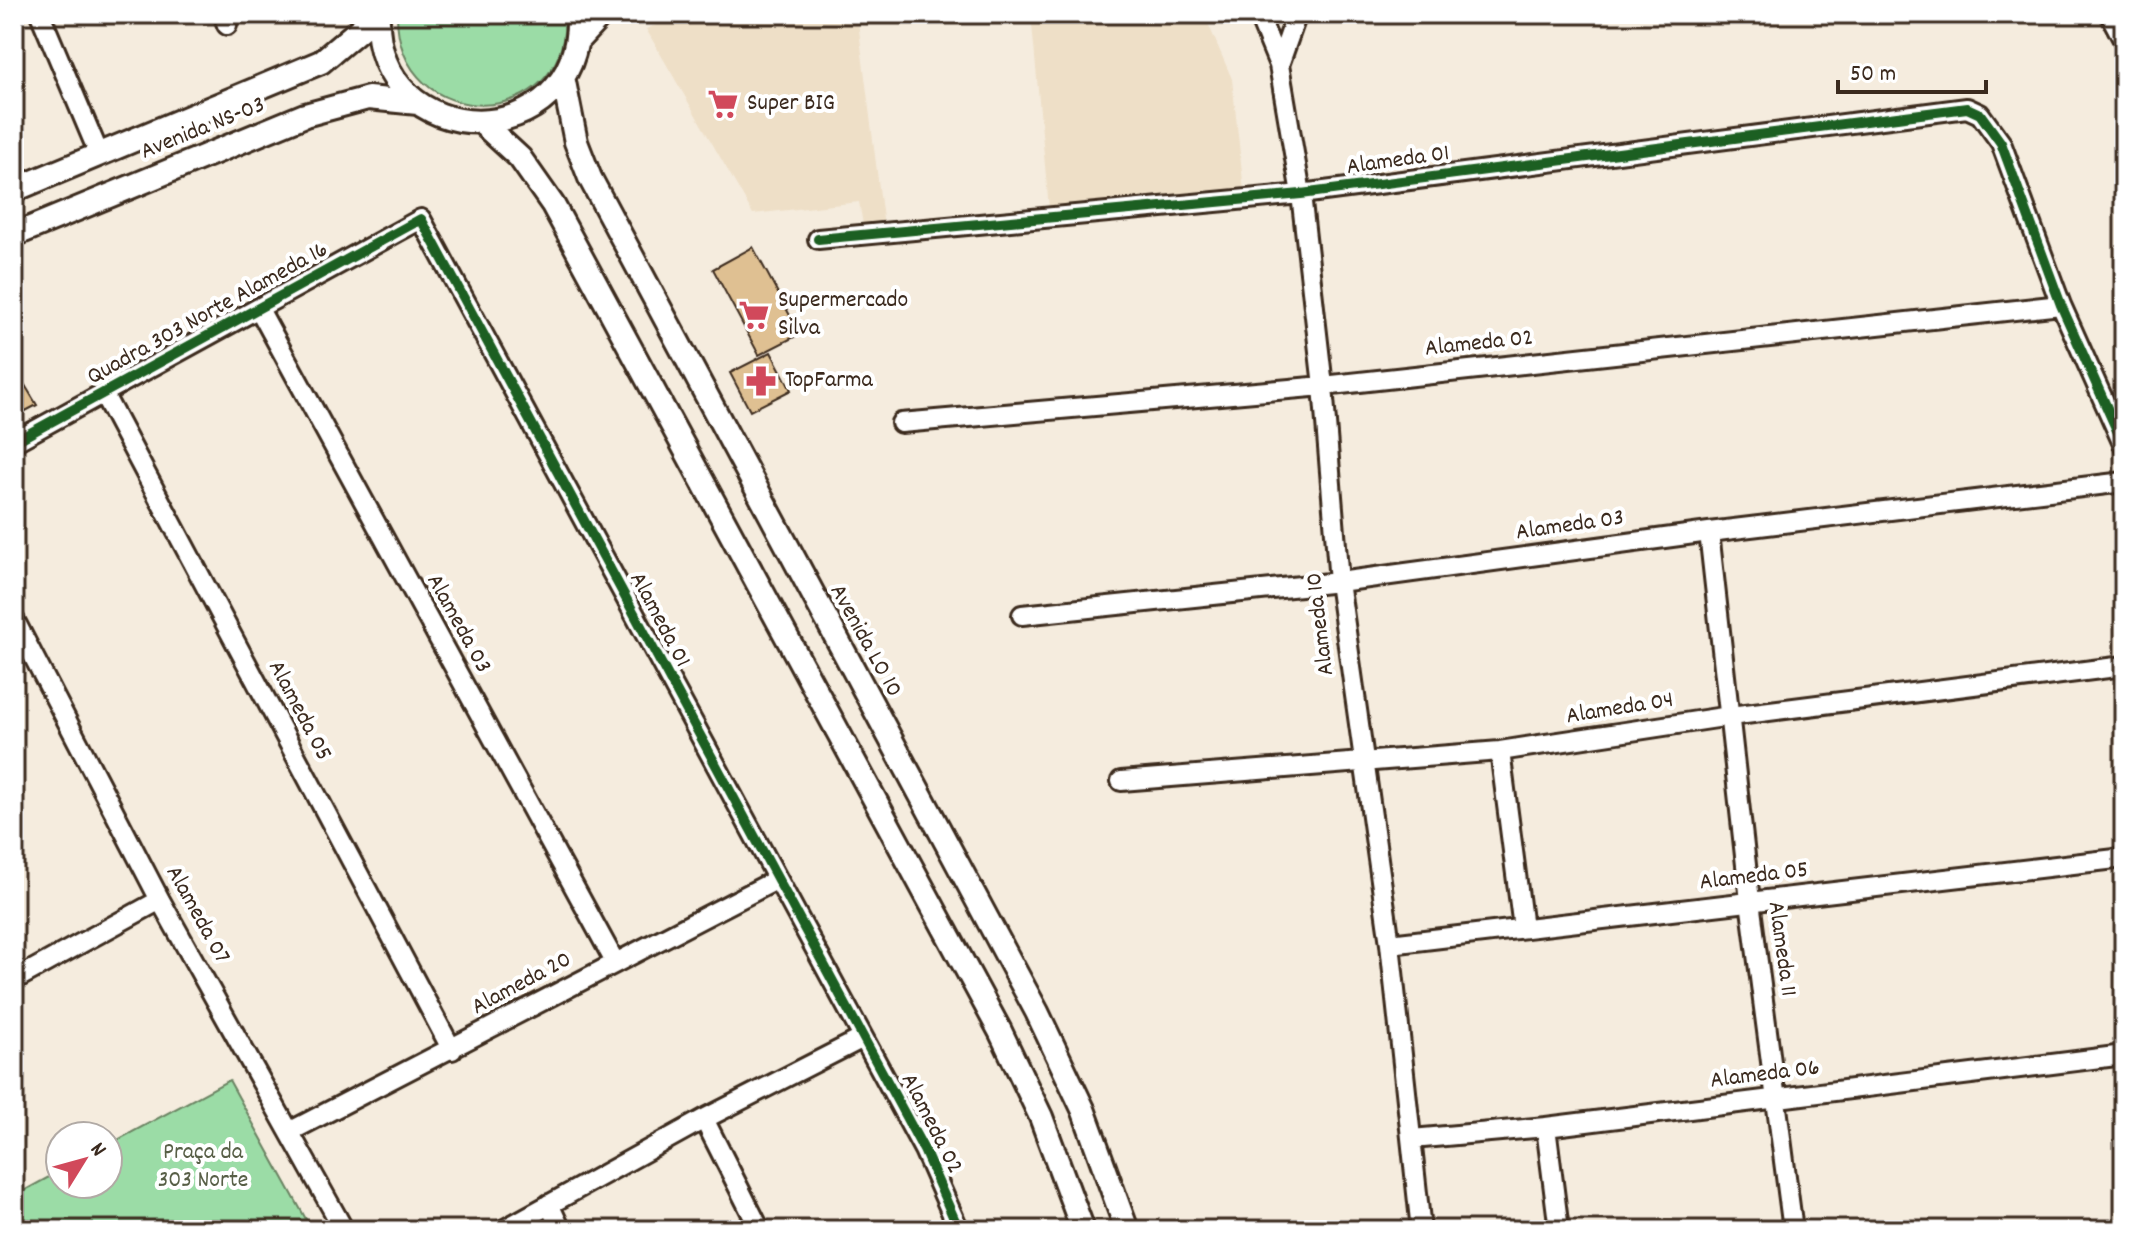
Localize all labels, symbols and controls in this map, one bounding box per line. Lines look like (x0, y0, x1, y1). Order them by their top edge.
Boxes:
scale bar (1838, 44, 1986, 94)
text: 50 m (1850, 58, 1896, 92)
supermarket icon: Super BIG (706, 87, 740, 121)
place label: Super BIG (747, 87, 835, 121)
street label: Avenida NS-03 (136, 89, 270, 169)
street label: Alameda 01 (1344, 137, 1452, 185)
street label: Quadra 303 Norte Alameda 16 (81, 233, 335, 395)
place label: Supermercado Silva (778, 284, 908, 346)
supermarket icon: Supermercado Silva (737, 298, 771, 332)
street label: Alameda 02 (1423, 321, 1535, 367)
pharmacy icon: TopFarma (744, 364, 778, 398)
place label: TopFarma (785, 364, 874, 398)
street label: Alameda 03 (1514, 502, 1626, 550)
street label: Alameda 01 (620, 566, 698, 674)
street label: Alameda 03 (417, 568, 499, 680)
street label: Alameda 10 (1298, 571, 1344, 677)
street label: Avenida LO 10 (820, 578, 910, 704)
street label: Alameda 05 (258, 655, 340, 767)
street label: Alameda 04 (1564, 684, 1676, 734)
street label: Alameda 05 (1698, 853, 1810, 901)
street label: Alameda 07 (156, 860, 238, 970)
street label: Alameda 11 (1758, 899, 1804, 999)
street label: Alameda 20 (466, 943, 578, 1025)
street label: Alameda 06 (1708, 1051, 1822, 1099)
street label: Alameda 02 (891, 1068, 971, 1180)
north arrow (44, 1120, 124, 1200)
text: N (82, 1136, 113, 1164)
park label: Praça da 303 Norte (158, 1136, 248, 1198)

